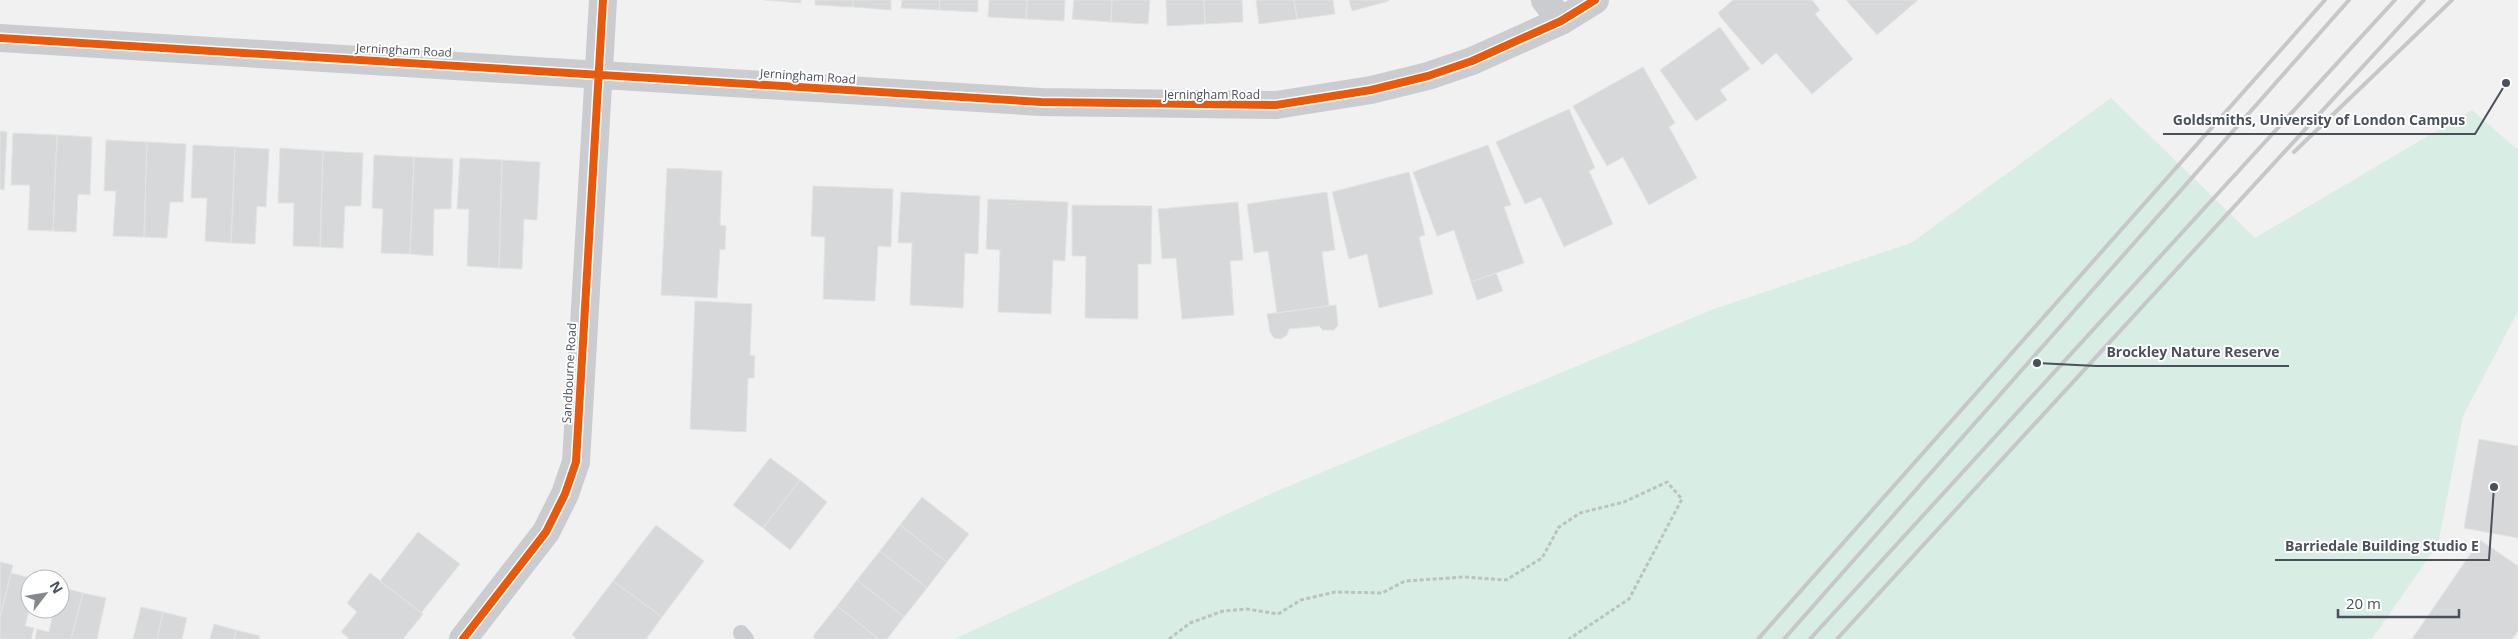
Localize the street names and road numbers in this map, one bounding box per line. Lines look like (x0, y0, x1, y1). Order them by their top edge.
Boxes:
street label: Jerningham Road (355, 39, 452, 61)
street label: Jerningham Road (759, 64, 856, 88)
street label: Jerningham Road (1163, 86, 1260, 103)
street label: Sandbourne Road (558, 322, 580, 424)

